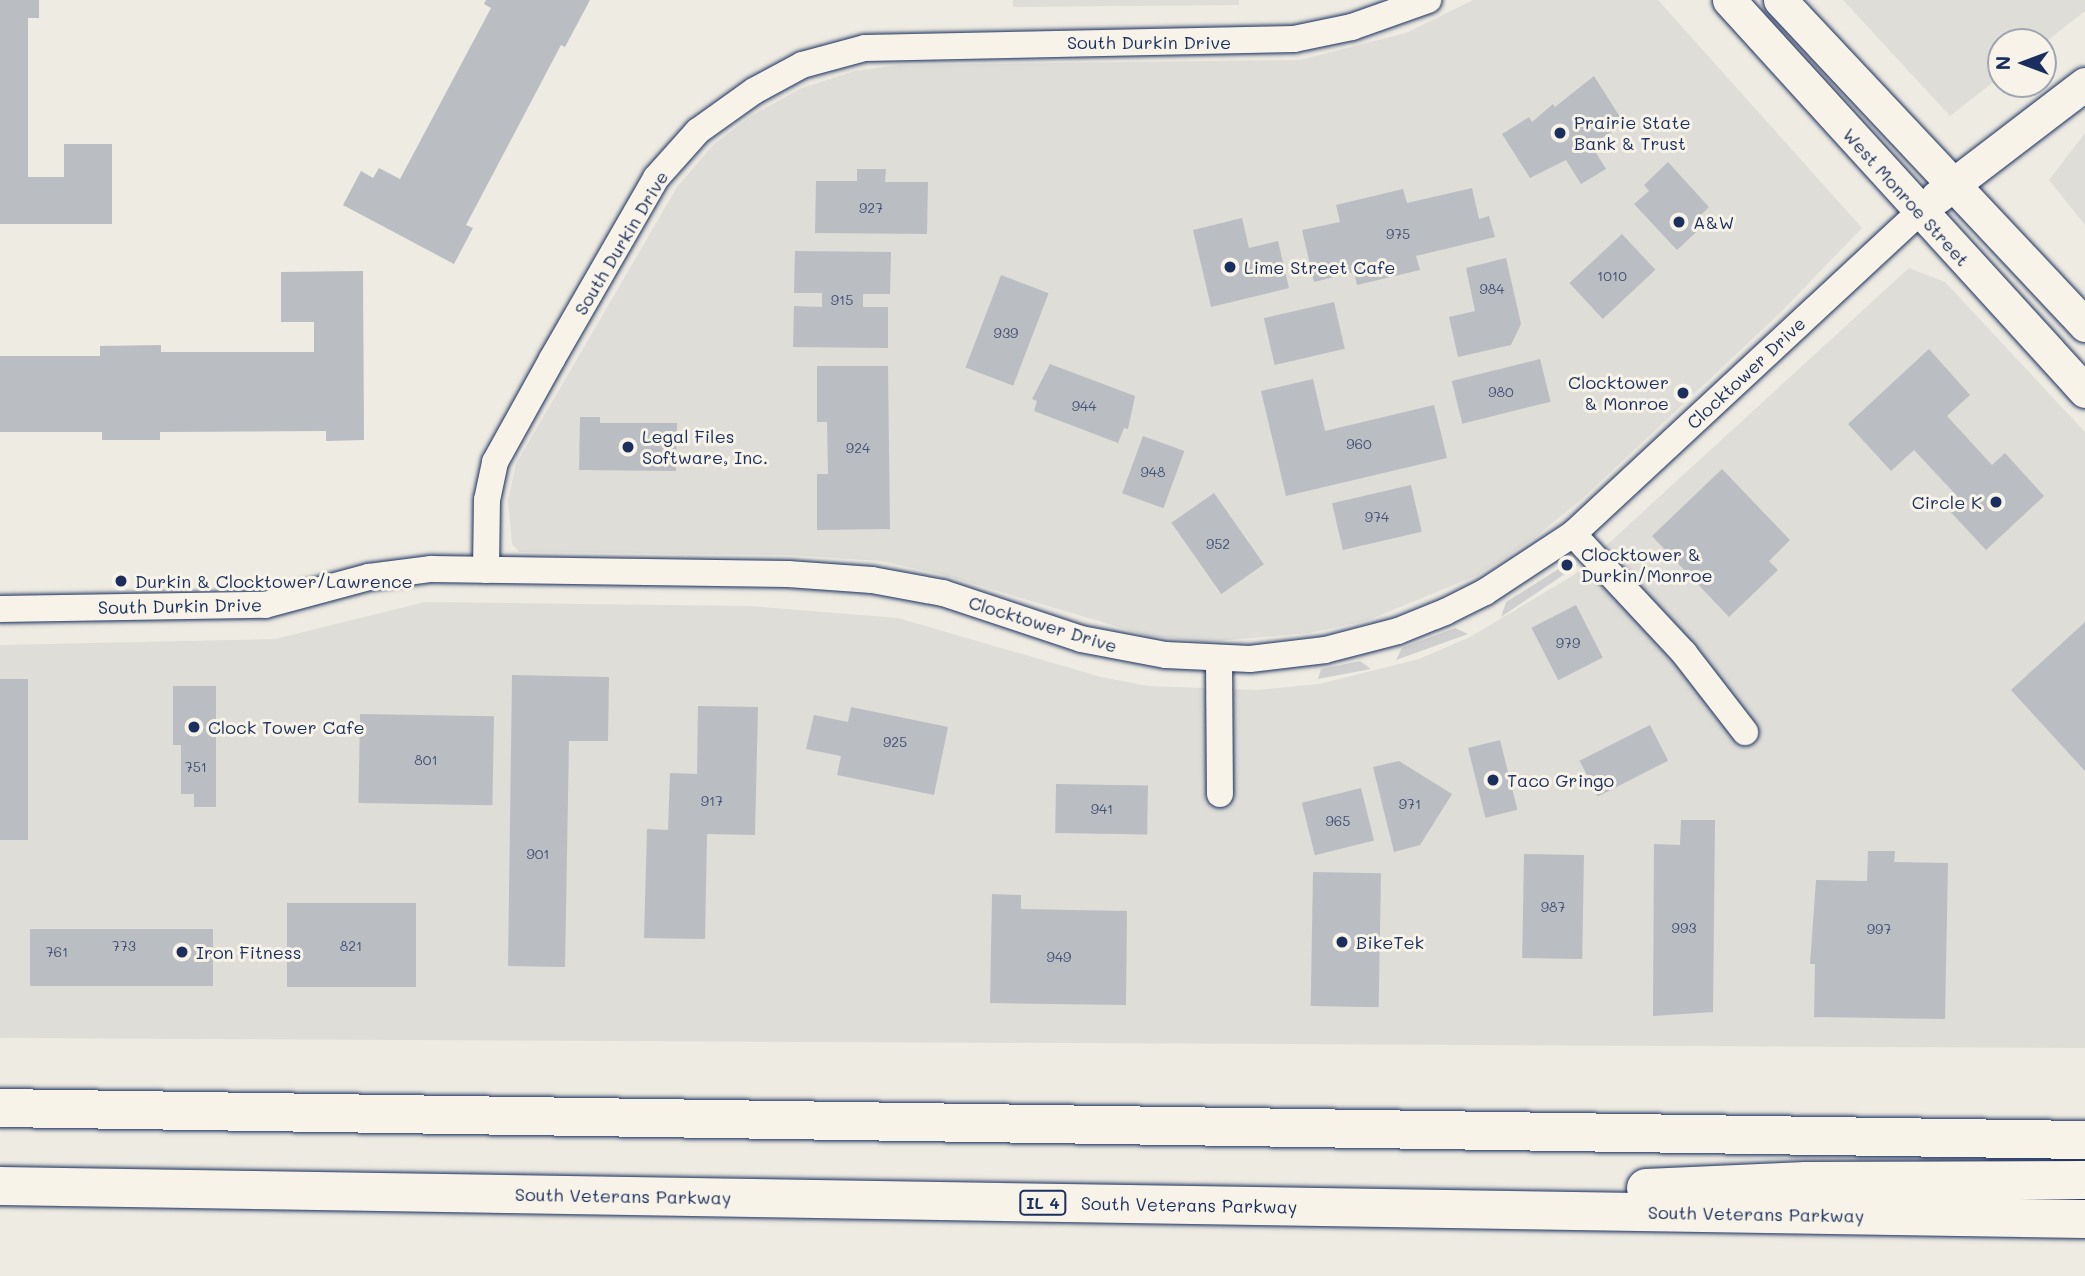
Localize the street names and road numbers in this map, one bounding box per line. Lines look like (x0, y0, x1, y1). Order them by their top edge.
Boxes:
street label: South Durkin Drive (1067, 31, 1231, 53)
street label: West Monroe Street (1838, 124, 1974, 270)
street label: South Durkin Drive (569, 167, 673, 319)
street label: Clocktower Drive (1682, 312, 1810, 434)
street label: Clocktower Drive (966, 591, 1120, 657)
street label: South Durkin Drive (98, 594, 262, 618)
street label: South Veterans Parkway (515, 1183, 731, 1209)
road number: IL 4 (1018, 1190, 1068, 1216)
street label: South Veterans Parkway (1081, 1192, 1297, 1218)
street label: South Veterans Parkway (1648, 1201, 1864, 1227)

